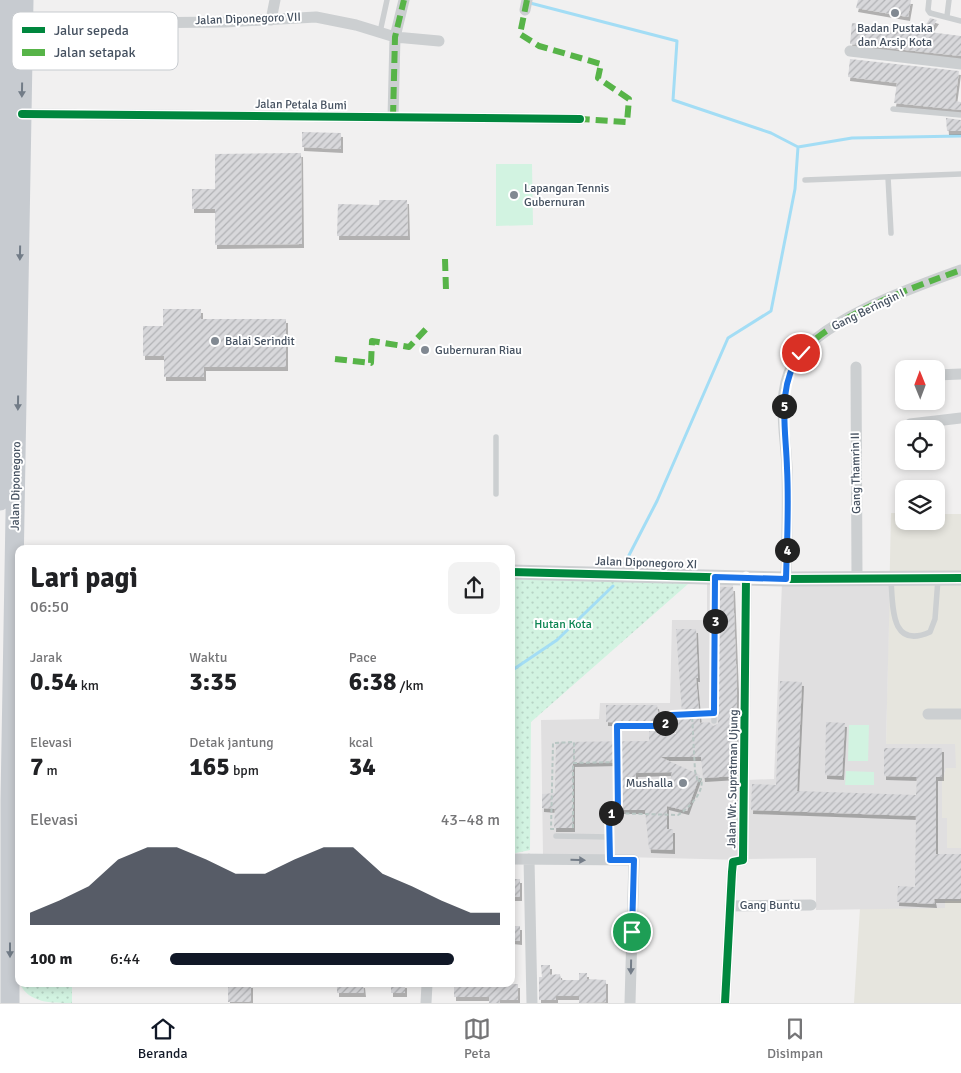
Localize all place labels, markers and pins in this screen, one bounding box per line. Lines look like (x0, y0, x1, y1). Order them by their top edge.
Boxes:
marker: Badan Pustaka dan Arsip Kota (889, 7, 901, 19)
place label: Badan Pustaka dan Arsip Kota (857, 21, 933, 50)
place label: Lapangan Tennis Gubernuran (524, 181, 609, 210)
marker: Lapangan Tennis Gubernuran (508, 189, 520, 201)
pin (780, 332, 822, 374)
place label: Balai Serindit (225, 334, 295, 349)
marker: Balai Serindit (209, 335, 221, 347)
place label: Gubernuran Riau (435, 343, 522, 358)
marker: Gubernuran Riau (419, 344, 431, 356)
pin: 5 (772, 394, 796, 418)
pin: 4 (774, 538, 800, 562)
pin: 3 (702, 608, 728, 634)
pin: 2 (652, 710, 678, 736)
place label: Mushalla (626, 776, 673, 791)
marker: Mushalla (677, 777, 689, 789)
pin: 1 (598, 800, 624, 826)
pin (611, 911, 653, 953)

